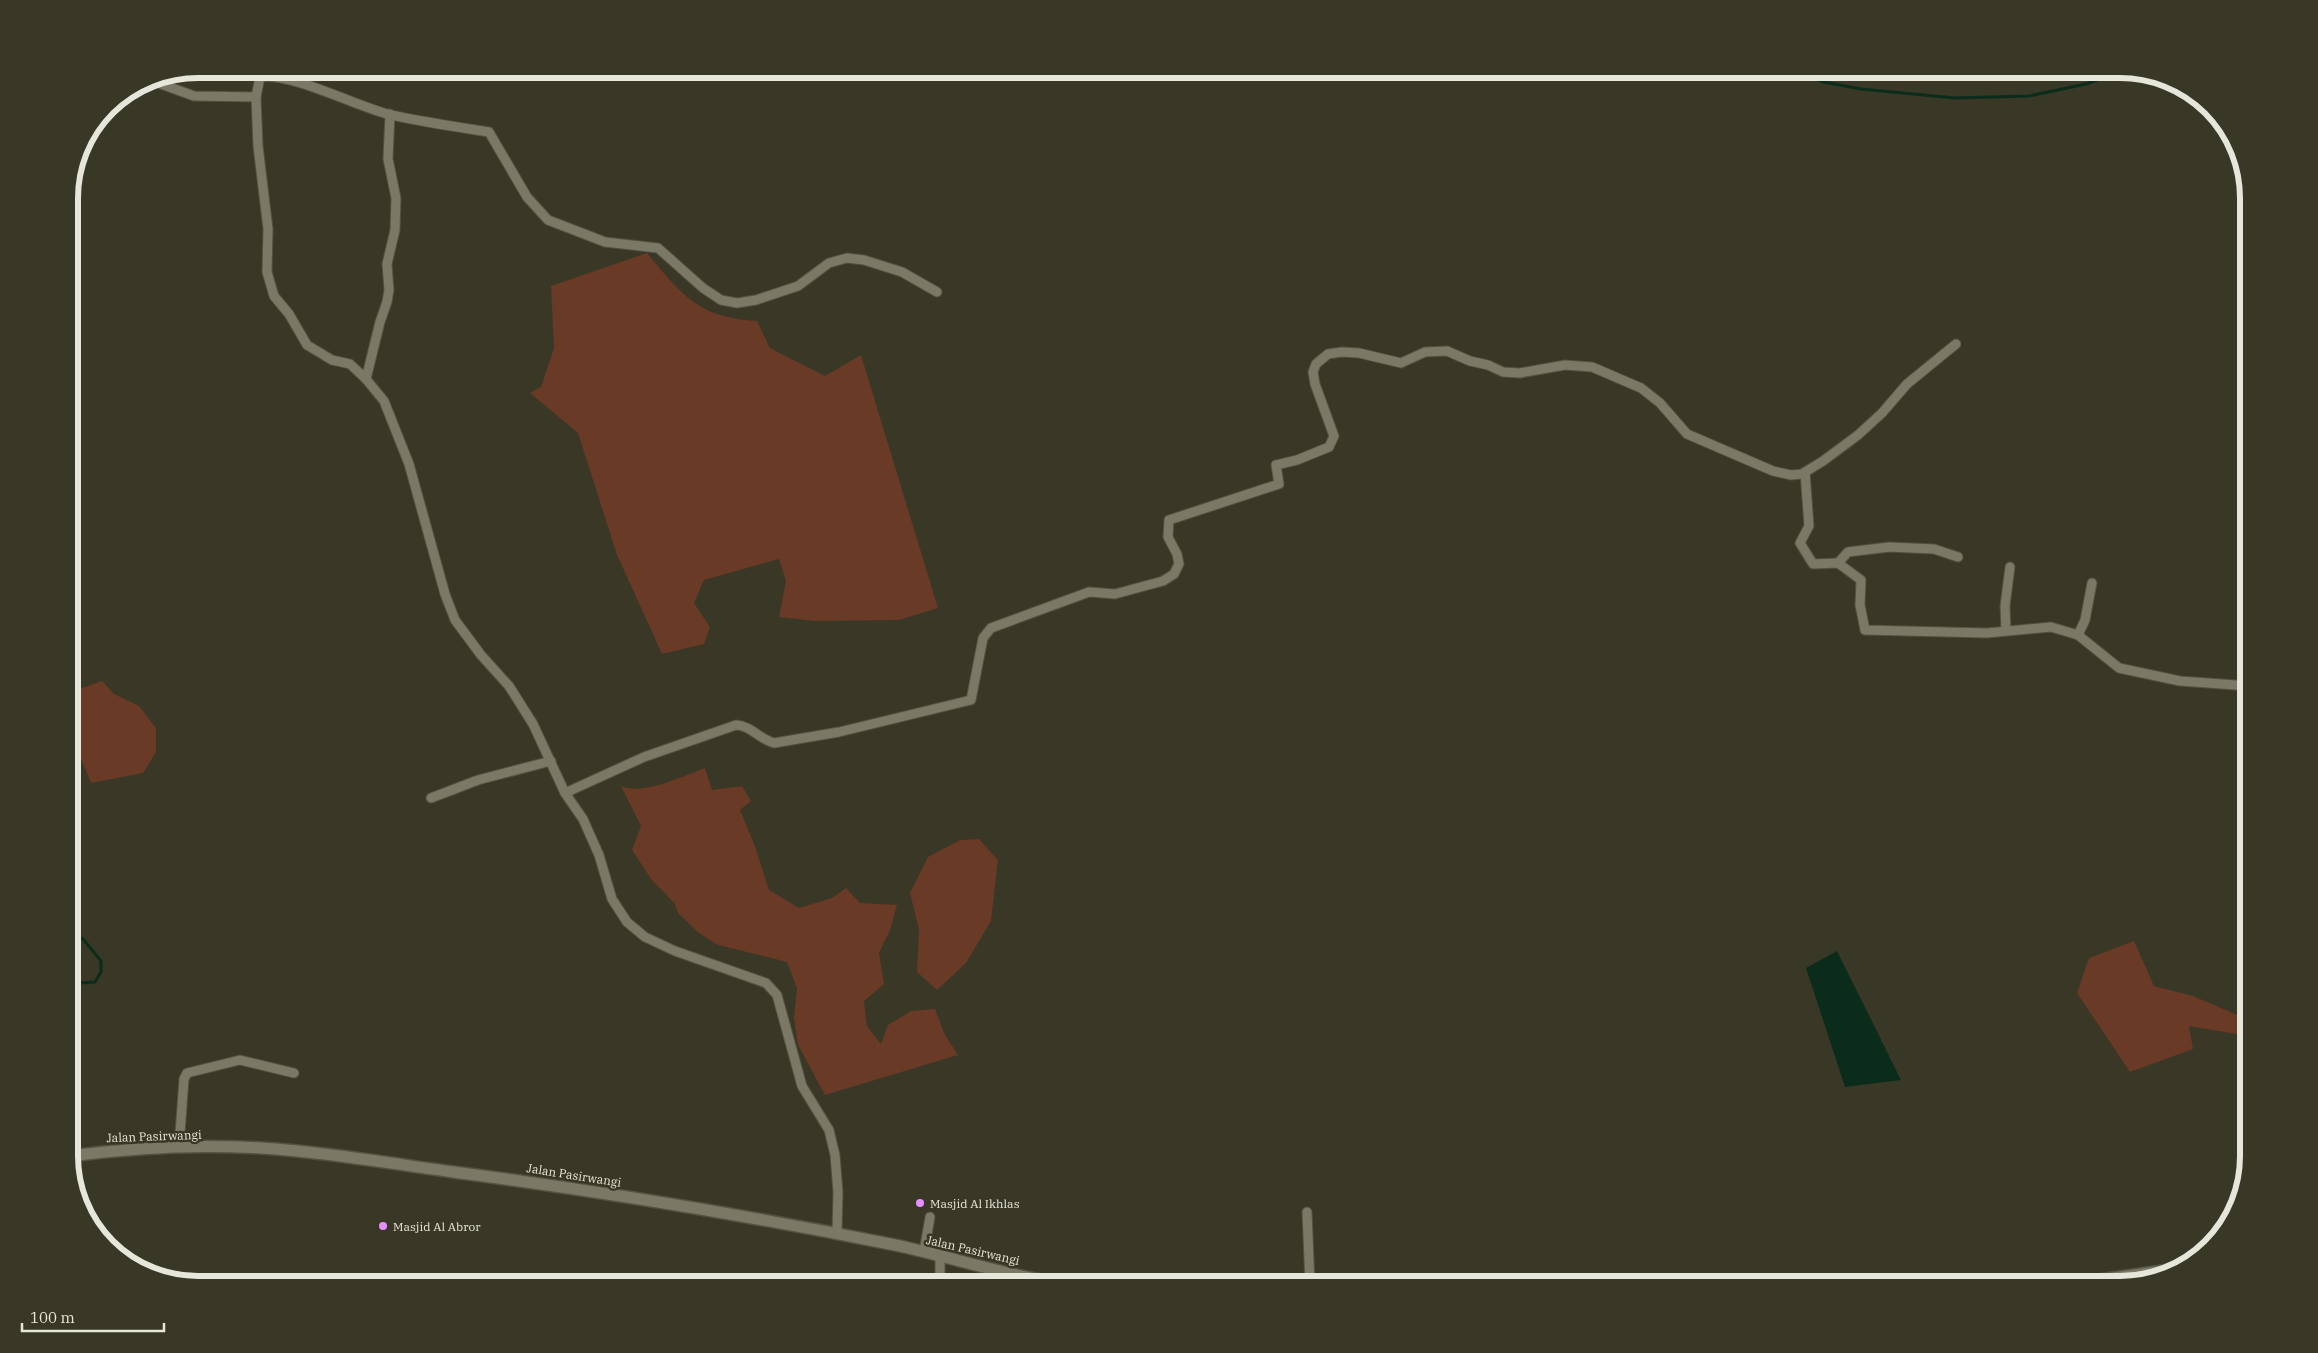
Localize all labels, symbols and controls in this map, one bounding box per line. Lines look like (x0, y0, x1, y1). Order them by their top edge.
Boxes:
street label: Jalan Pasirwangi (106, 1127, 202, 1145)
street label: Jalan Pasirwangi (526, 1160, 623, 1190)
place label: Masjid Al Ikhlas (930, 1196, 1020, 1211)
marker: Masjid Al Ikhlas (914, 1197, 926, 1209)
place label: Masjid Al Abror (393, 1219, 481, 1234)
marker: Masjid Al Abror (377, 1220, 389, 1232)
street label: Jalan Pasirwangi (925, 1232, 1021, 1268)
scale bar (22, 1300, 165, 1332)
text: 100 m (30, 1308, 75, 1327)

